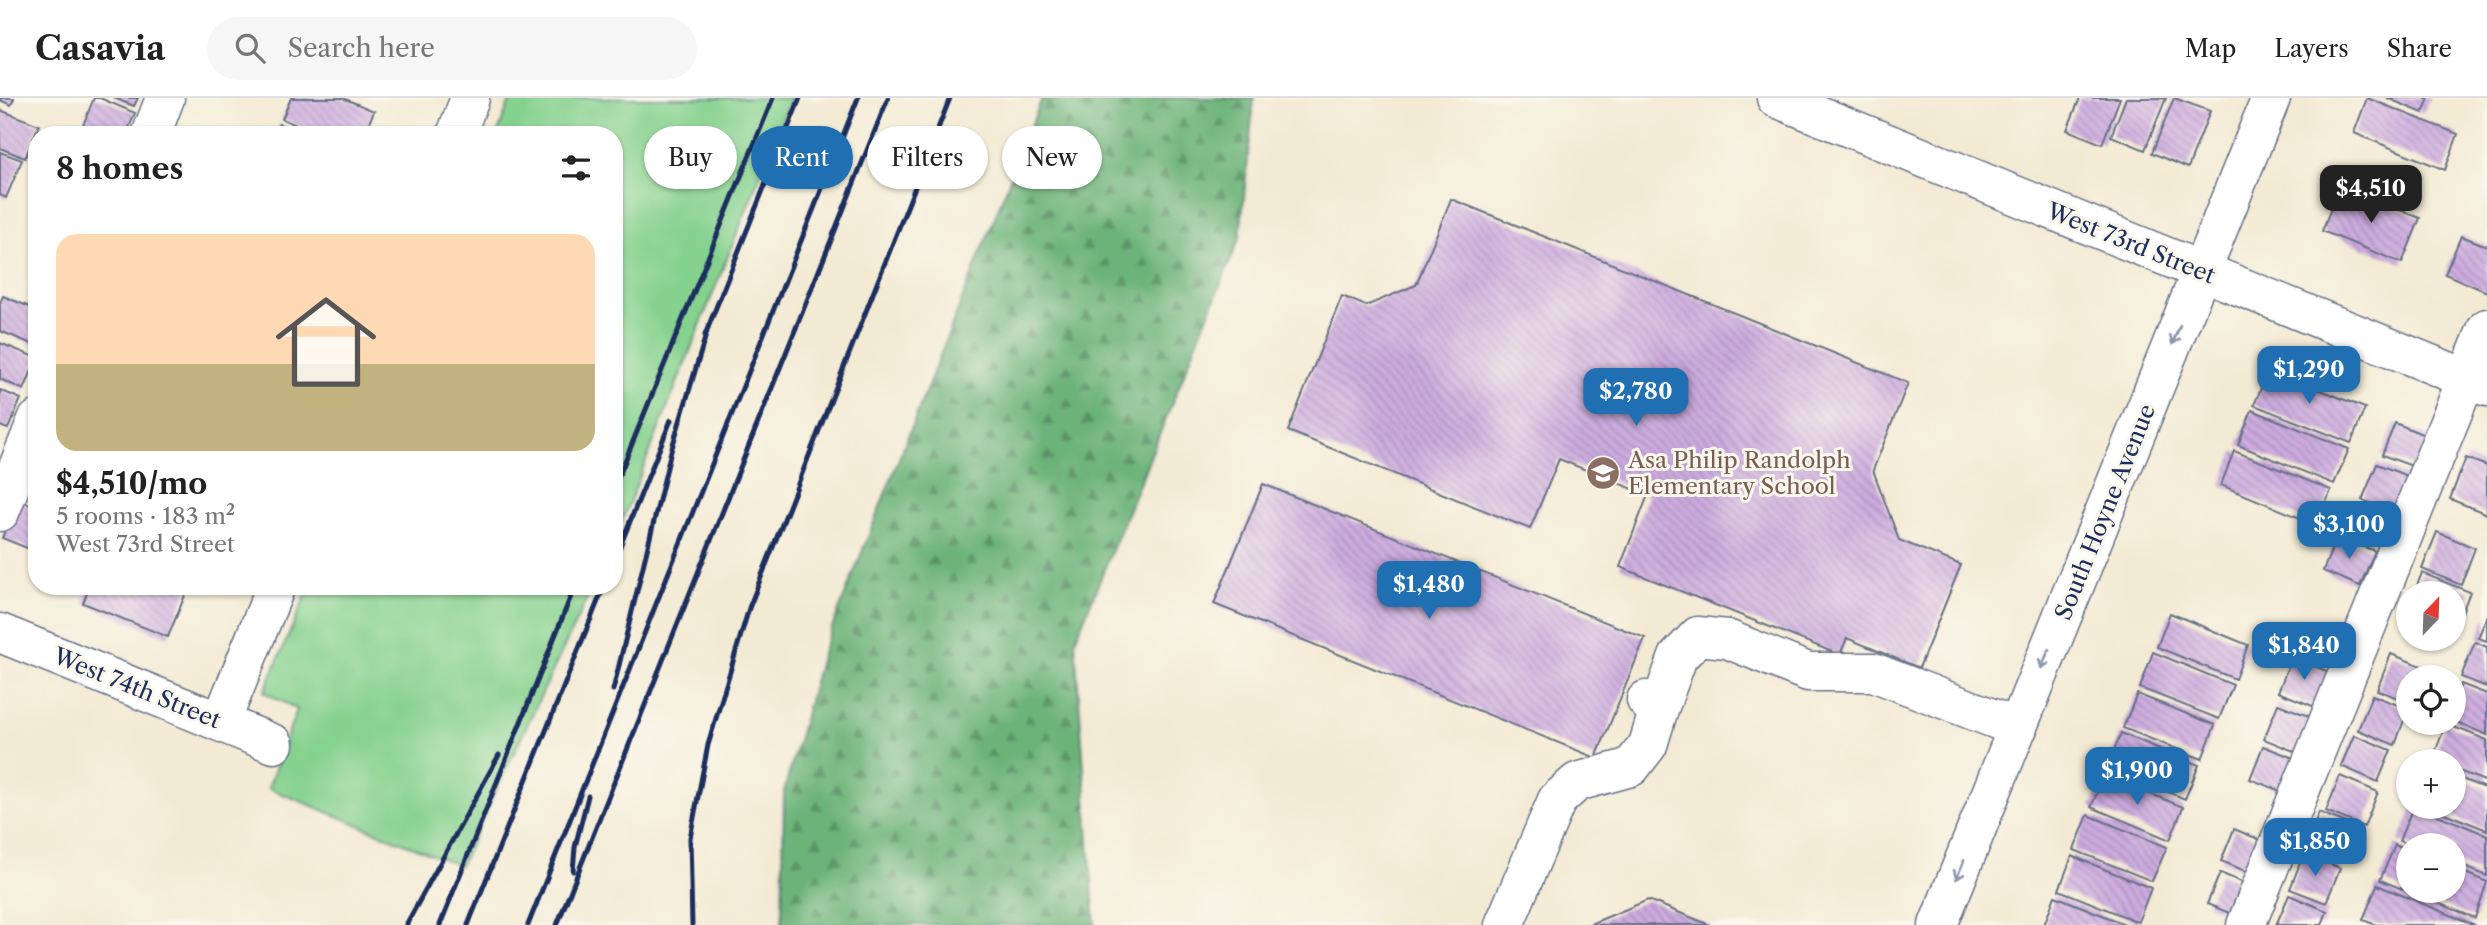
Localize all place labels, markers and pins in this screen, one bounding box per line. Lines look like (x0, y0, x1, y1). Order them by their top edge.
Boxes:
pin: $4,510 (2314, 166, 2428, 225)
pin: $1,290 (2252, 346, 2366, 406)
pin: $2,780 (1579, 368, 1693, 428)
place label: Asa Philip Randolph Elementary School (1627, 446, 1851, 500)
school or university icon: Asa Philip Randolph Elementary School (1584, 454, 1622, 492)
pin: $3,100 (2292, 502, 2406, 561)
pin: $1,480 (1372, 561, 1486, 621)
pin: $1,840 (2247, 622, 2361, 682)
pin: $1,900 (2080, 748, 2194, 807)
pin: $1,850 (2258, 818, 2372, 878)

